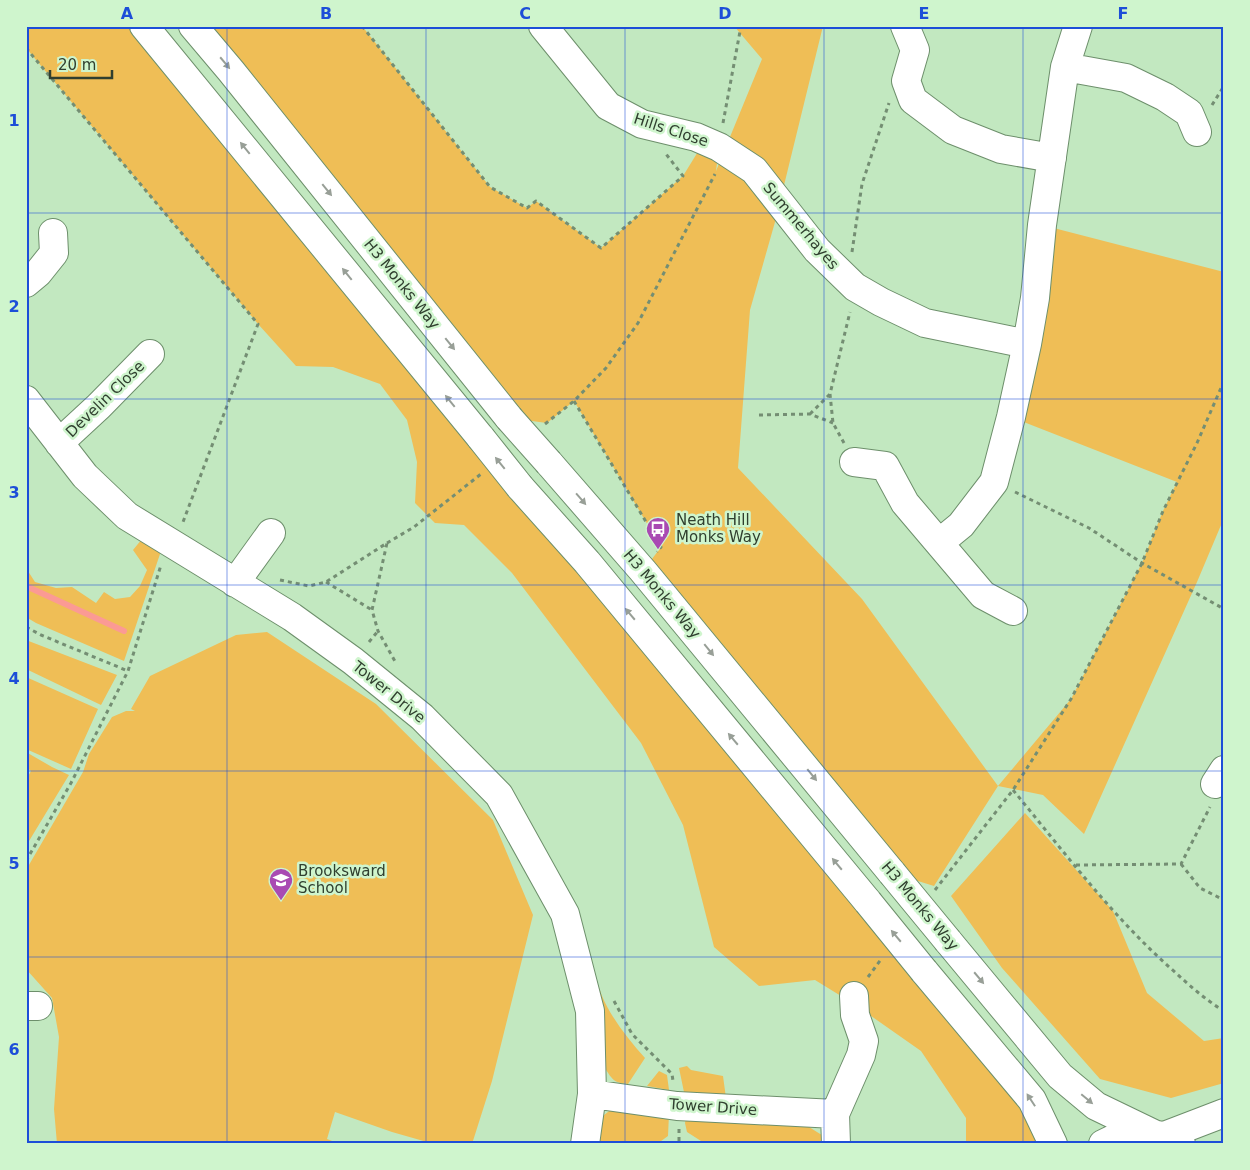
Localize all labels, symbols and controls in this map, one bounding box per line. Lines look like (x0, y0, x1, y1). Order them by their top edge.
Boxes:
text: A (121, 4, 134, 23)
text: B (320, 4, 332, 23)
text: C (519, 4, 531, 23)
text: D (718, 4, 732, 23)
text: E (919, 4, 929, 23)
text: F (1118, 4, 1128, 23)
scale bar (50, 48, 112, 80)
text: 20 m (58, 56, 96, 74)
one-way arrow (219, 57, 230, 70)
street label: Hills Close (631, 110, 711, 150)
text: 1 (8, 111, 20, 130)
one-way arrow (239, 142, 250, 155)
street label: Summerhayes (759, 179, 843, 273)
one-way arrow (321, 183, 332, 196)
street label: H3 Monks Way (360, 235, 444, 333)
one-way arrow (342, 268, 353, 281)
text: 2 (8, 297, 20, 316)
one-way arrow (445, 337, 456, 350)
street label: Develin Close (62, 357, 148, 441)
one-way arrow (444, 394, 455, 407)
one-way arrow (495, 456, 506, 469)
text: 3 (8, 483, 20, 502)
one-way arrow (575, 493, 587, 505)
place label: Neath Hill Monks Way (676, 511, 761, 546)
bus stop icon: Neath Hill Monks Way (645, 516, 671, 550)
street label: H3 Monks Way (620, 546, 704, 642)
one-way arrow (624, 608, 635, 621)
one-way arrow (703, 643, 714, 656)
street label: Tower Drive (348, 657, 429, 727)
text: 4 (8, 669, 20, 688)
one-way arrow (728, 733, 739, 746)
one-way arrow (806, 769, 817, 782)
text: 5 (8, 854, 20, 873)
one-way arrow (831, 858, 842, 871)
street label: H3 Monks Way (878, 858, 962, 954)
place label: Brooksward School (298, 862, 386, 897)
school or university icon: Brooksward School (268, 867, 294, 901)
one-way arrow (890, 931, 902, 943)
one-way arrow (974, 972, 985, 985)
text: 6 (8, 1040, 20, 1059)
one-way arrow (1081, 1093, 1093, 1105)
one-way arrow (1026, 1094, 1035, 1107)
street label: Tower Drive (667, 1095, 758, 1119)

